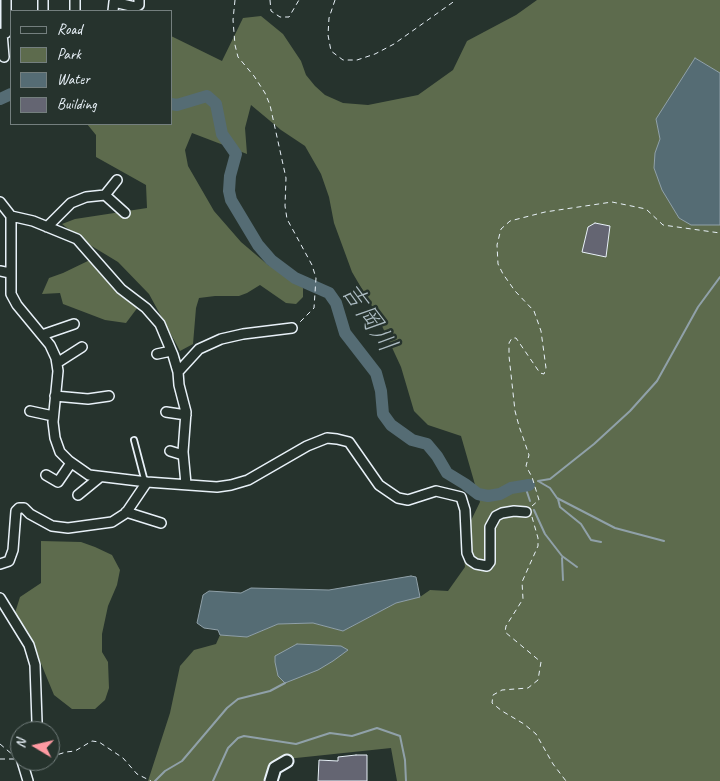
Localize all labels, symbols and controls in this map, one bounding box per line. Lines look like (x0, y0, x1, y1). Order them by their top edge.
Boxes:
legend (10, 10, 172, 125)
text: Road (57, 20, 82, 39)
text: Park (57, 45, 81, 64)
text: Water (57, 70, 90, 89)
text: Building (57, 95, 96, 114)
water label: 吉岡川 (333, 277, 403, 359)
north arrow (10, 721, 60, 771)
text: N (12, 738, 30, 749)

